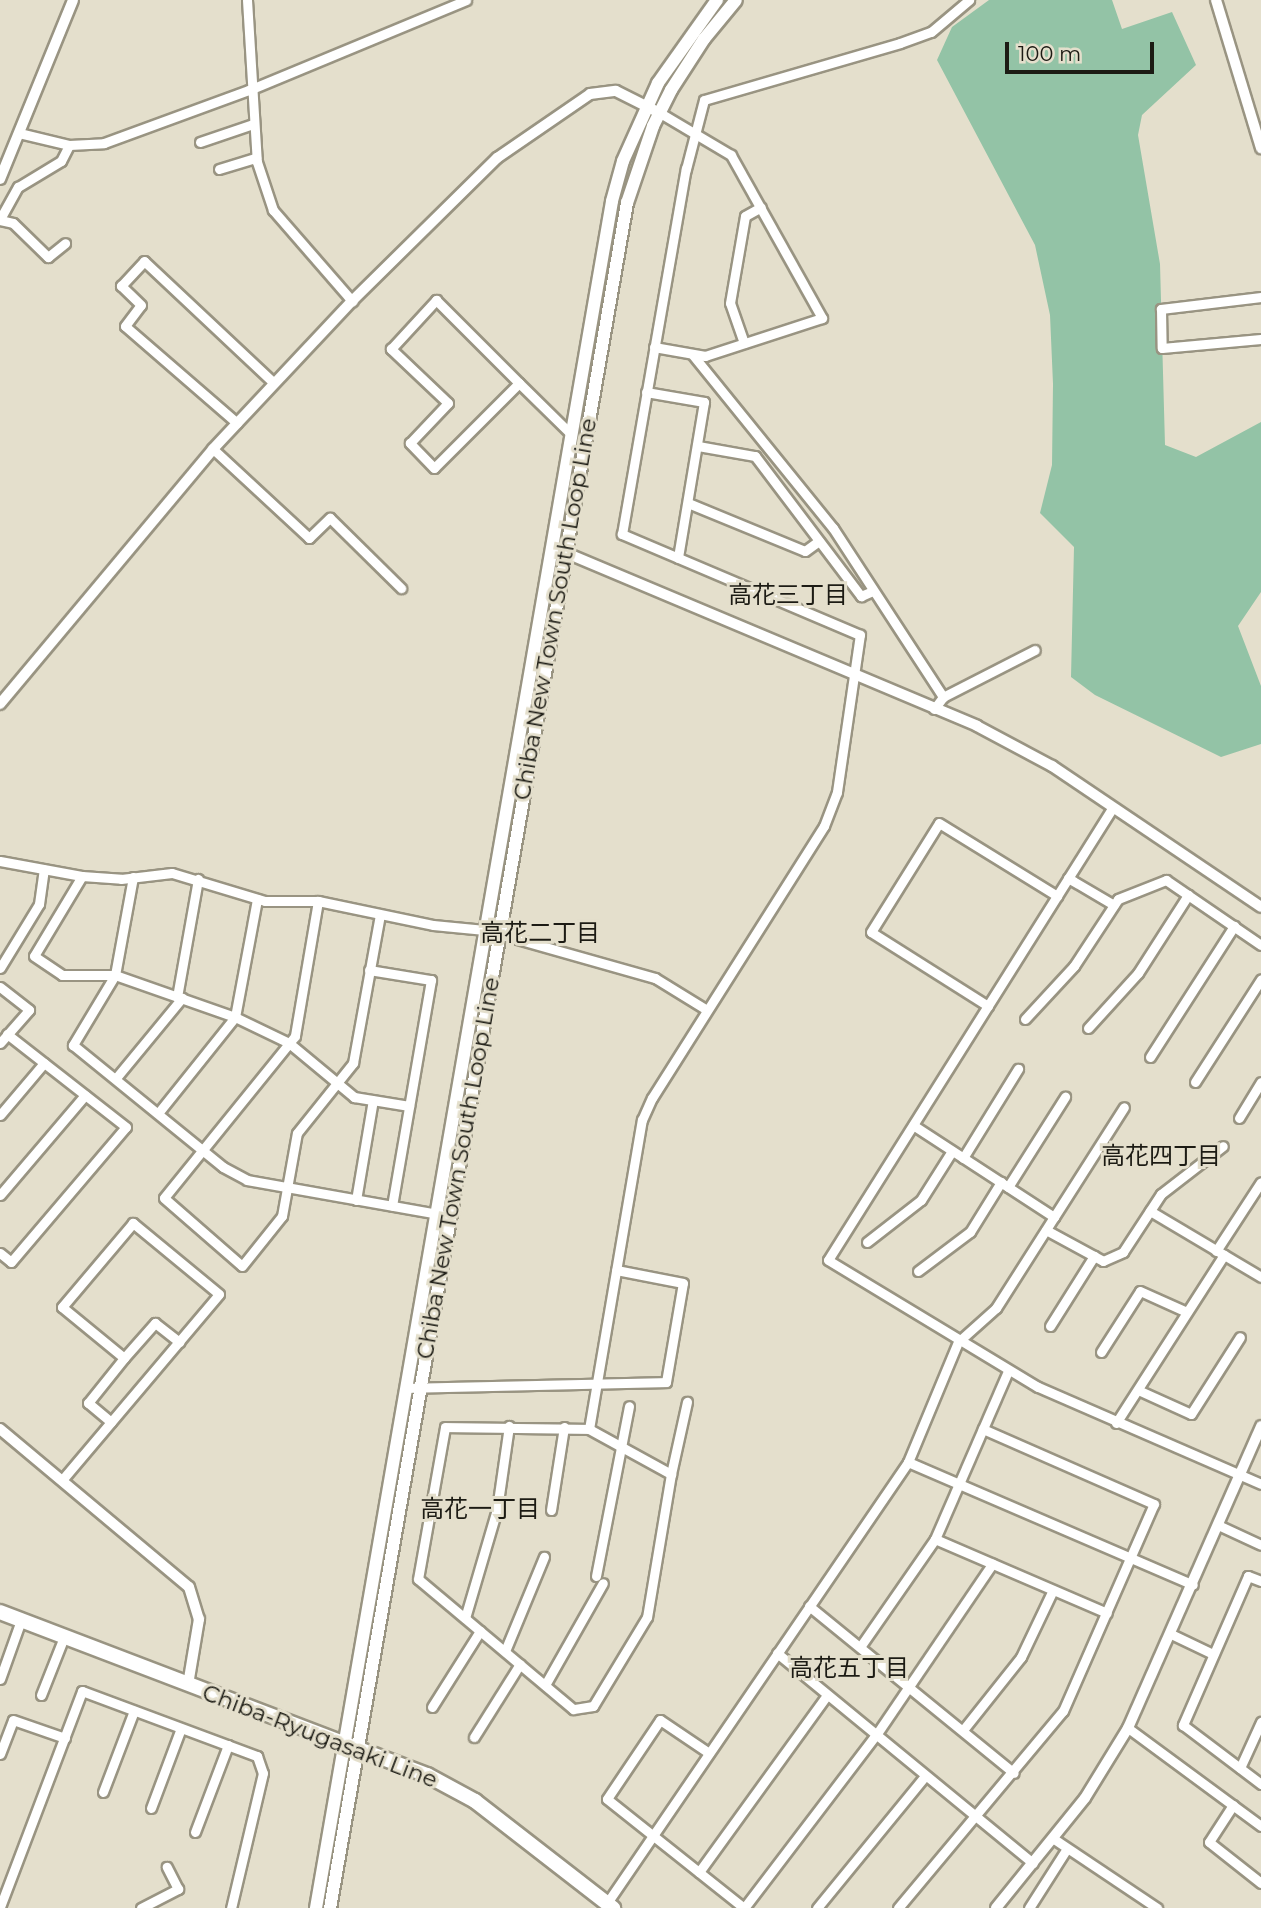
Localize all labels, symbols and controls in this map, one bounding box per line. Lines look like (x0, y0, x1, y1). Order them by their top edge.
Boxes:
scale bar (1009, 28, 1158, 72)
text: 100 m (1018, 41, 1081, 66)
street label: Chiba New Town South Loop Line (508, 416, 602, 802)
district label: 高花三丁目 (728, 581, 848, 609)
district label: 高花二丁目 (480, 919, 600, 947)
street label: Chiba New Town South Loop Line (411, 975, 505, 1361)
district label: 高花四丁目 (1101, 1142, 1221, 1170)
district label: 高花一丁目 (420, 1495, 540, 1523)
district label: 高花五丁目 (789, 1654, 909, 1682)
street label: Chiba-Ryugasaki Line (198, 1678, 442, 1794)

